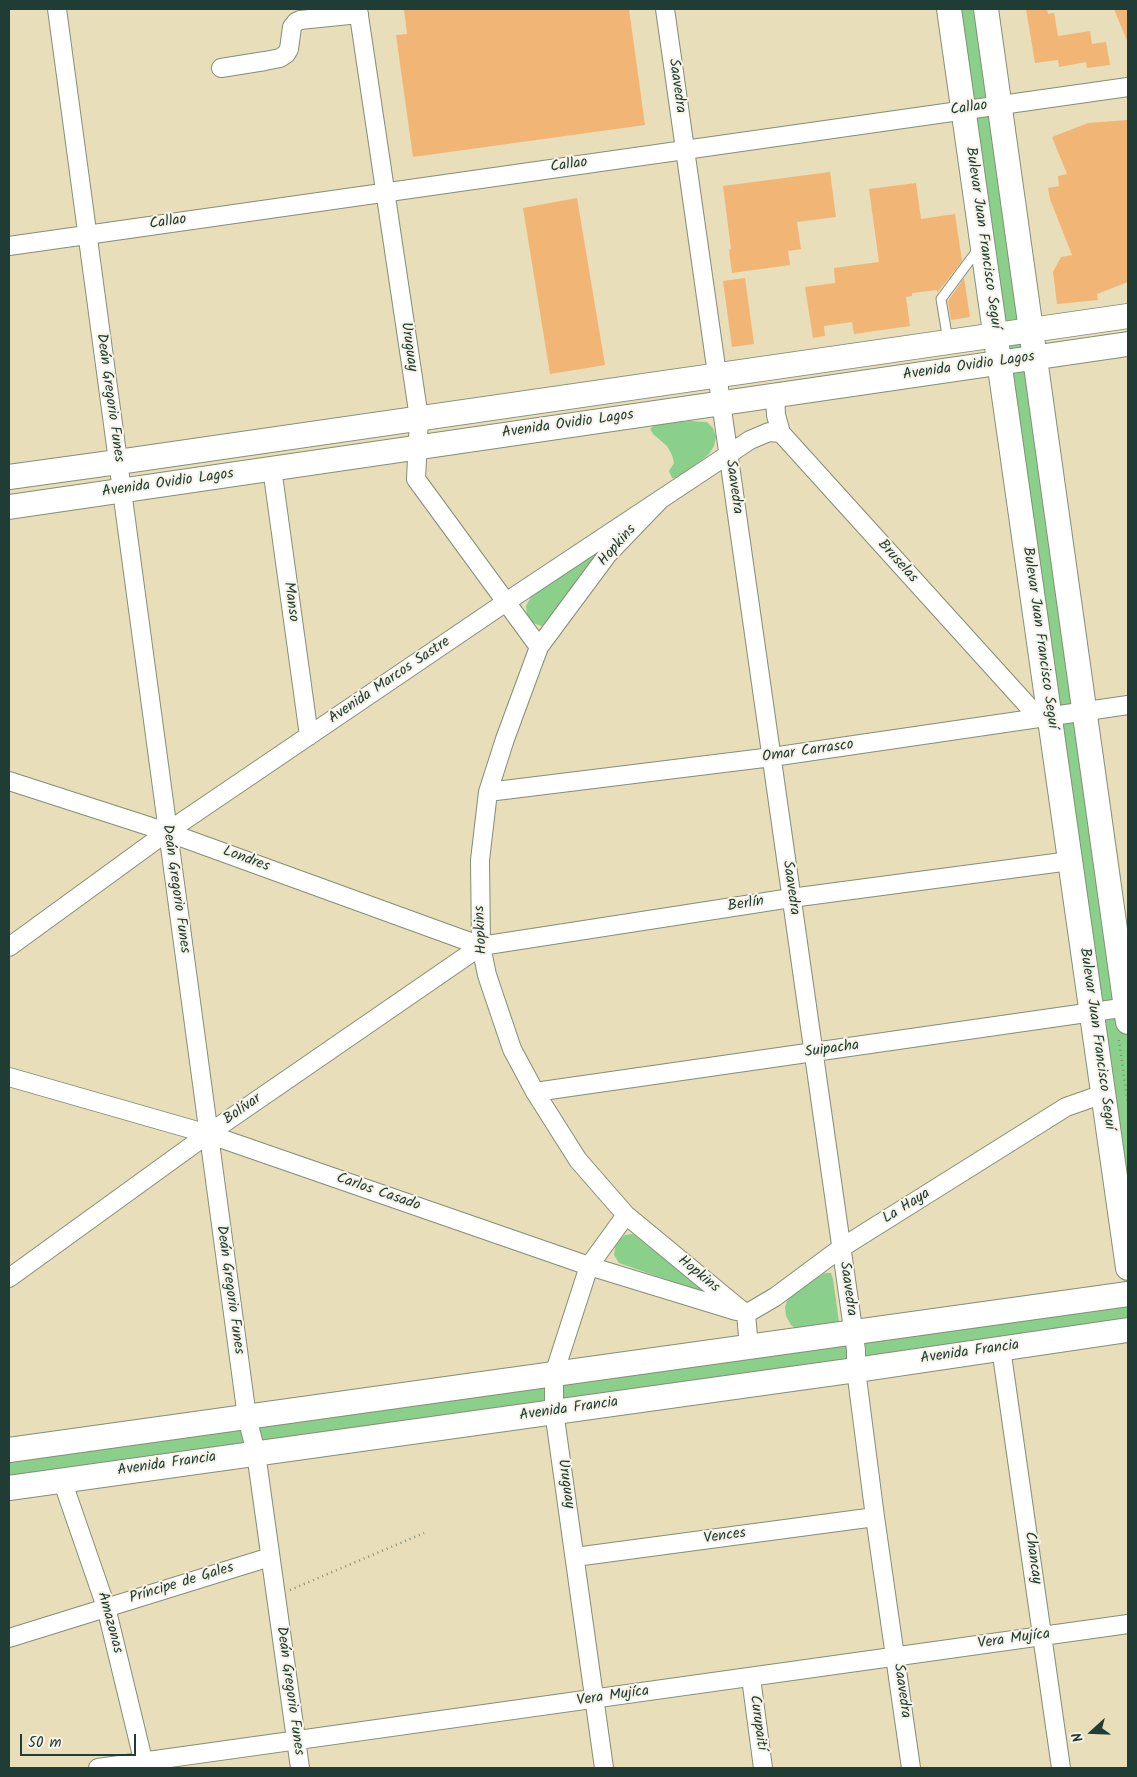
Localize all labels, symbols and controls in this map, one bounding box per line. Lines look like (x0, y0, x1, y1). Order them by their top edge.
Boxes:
street label: Saavedra (663, 58, 689, 114)
street label: Callao (949, 97, 989, 121)
street label: Bulevar Juan Francisco Seguí (960, 146, 1004, 330)
street label: Callao (549, 154, 589, 178)
street label: Callao (148, 211, 188, 235)
street label: Uruguay (396, 321, 420, 373)
street label: Deán Gregorio Funes (91, 332, 127, 464)
street label: Avenida Ovidio Lagos (902, 349, 1036, 385)
street label: Avenida Ovidio Lagos (501, 407, 635, 443)
street label: Saavedra (720, 459, 746, 515)
street label: Avenida Ovidio Lagos (101, 466, 235, 502)
street label: Hopkins (595, 522, 641, 570)
street label: Bruselas (873, 537, 921, 587)
street label: Bulevar Juan Francisco Seguí (1017, 546, 1061, 730)
street label: Manso (278, 581, 302, 623)
street label: Avenida Marcos Sastre (326, 634, 454, 728)
street label: Omar Carrasco (761, 737, 855, 767)
street label: Deán Gregorio Funes (157, 823, 193, 955)
street label: Londres (220, 843, 272, 877)
street label: Saavedra (777, 860, 803, 916)
street label: Berlín (727, 893, 765, 917)
street label: Hopkins (472, 905, 492, 955)
street label: Bulevar Juan Francisco Seguí (1074, 947, 1118, 1131)
street label: Suipacha (804, 1037, 860, 1063)
street label: Bolívar (221, 1091, 265, 1129)
street label: Carlos Casado (334, 1170, 422, 1216)
street label: La Haya (880, 1185, 934, 1229)
street label: Deán Gregorio Funes (211, 1224, 247, 1356)
street label: Hopkins (673, 1253, 723, 1297)
street label: Saavedra (834, 1261, 860, 1317)
street label: Avenida Francia (920, 1337, 1020, 1369)
street label: Avenida Francia (519, 1394, 619, 1426)
street label: Avenida Francia (117, 1449, 217, 1481)
street label: Uruguay (553, 1458, 577, 1510)
street label: Vences (703, 1525, 747, 1549)
street label: Chancay (1019, 1531, 1045, 1585)
street label: Príncipe de Gales (128, 1560, 236, 1608)
street label: Amazonas (92, 1590, 126, 1656)
street label: Deán Gregorio Funes (271, 1625, 307, 1757)
street label: Vera Mujíca (977, 1626, 1051, 1654)
street label: Saavedra (888, 1663, 914, 1719)
street label: Vera Mujíca (576, 1683, 650, 1711)
street label: Curupaití (744, 1694, 770, 1752)
north arrow (1067, 1707, 1117, 1757)
scale bar (22, 1724, 139, 1756)
text: N (1066, 1729, 1090, 1745)
text: 50 m (28, 1731, 62, 1755)

